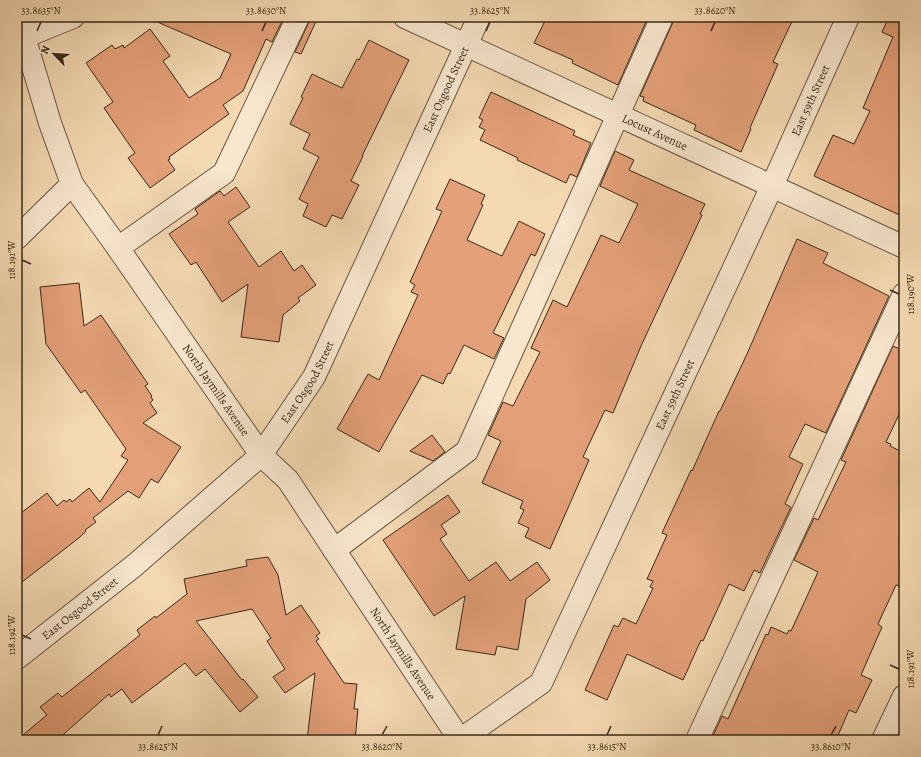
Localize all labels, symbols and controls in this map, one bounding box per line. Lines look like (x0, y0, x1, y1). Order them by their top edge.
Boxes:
text: 33.8635°N (21, 4, 61, 17)
text: 33.8630°N (246, 4, 286, 17)
text: 33.8625°N (470, 4, 510, 17)
text: 33.8620°N (694, 4, 736, 17)
north arrow (34, 34, 74, 74)
text: N (37, 43, 54, 57)
street label: East Osgood Street (419, 44, 472, 135)
street label: East 59th Street (787, 62, 834, 139)
street label: Locust Avenue (619, 110, 690, 154)
text: 118.191°W (5, 240, 18, 279)
text: 118.190°W (904, 273, 917, 314)
street label: East Osgood Street (277, 338, 337, 426)
street label: North Jaymills Avenue (179, 341, 253, 439)
street label: East 59th Street (652, 357, 698, 433)
street label: East Osgood Street (38, 573, 121, 644)
street label: North Jaymills Avenue (366, 604, 439, 703)
text: 118.192°W (5, 614, 18, 655)
text: 118.191°W (904, 649, 917, 688)
text: 33.8625°N (138, 740, 178, 753)
text: 33.8620°N (361, 740, 403, 753)
text: 33.8615°N (588, 740, 626, 753)
text: 33.8610°N (811, 740, 851, 753)

